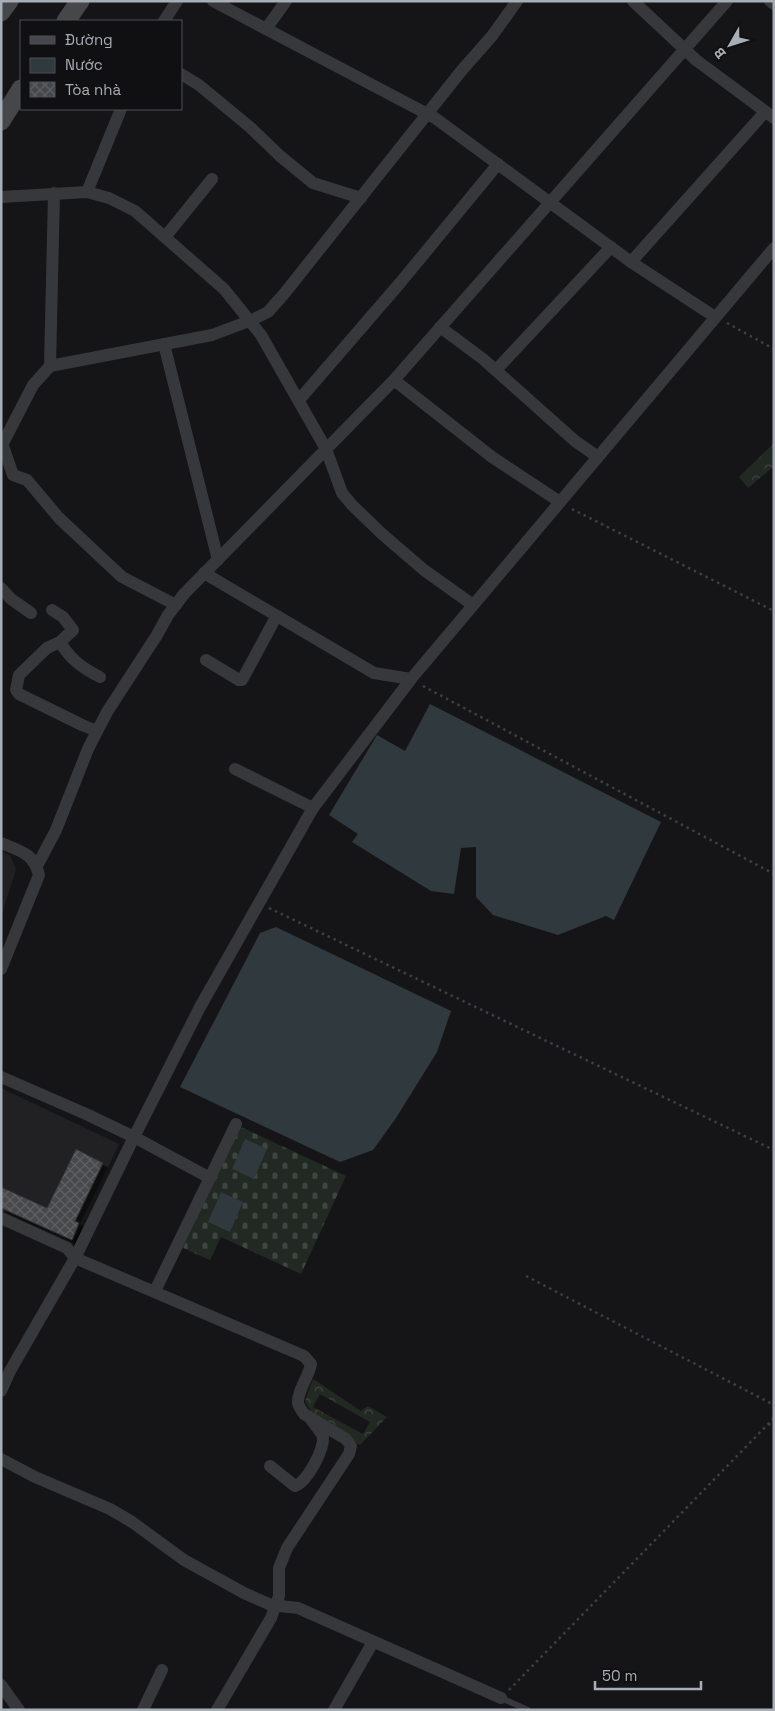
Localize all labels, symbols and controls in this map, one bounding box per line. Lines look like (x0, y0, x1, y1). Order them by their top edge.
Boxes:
legend (20, 20, 182, 110)
north arrow (705, 20, 755, 70)
text: Đường (65, 30, 113, 49)
text: B (710, 44, 730, 62)
text: Nước (65, 55, 103, 74)
text: Tòa nhà (65, 80, 121, 99)
scale bar (595, 1658, 701, 1690)
text: 50 m (602, 1666, 637, 1685)

